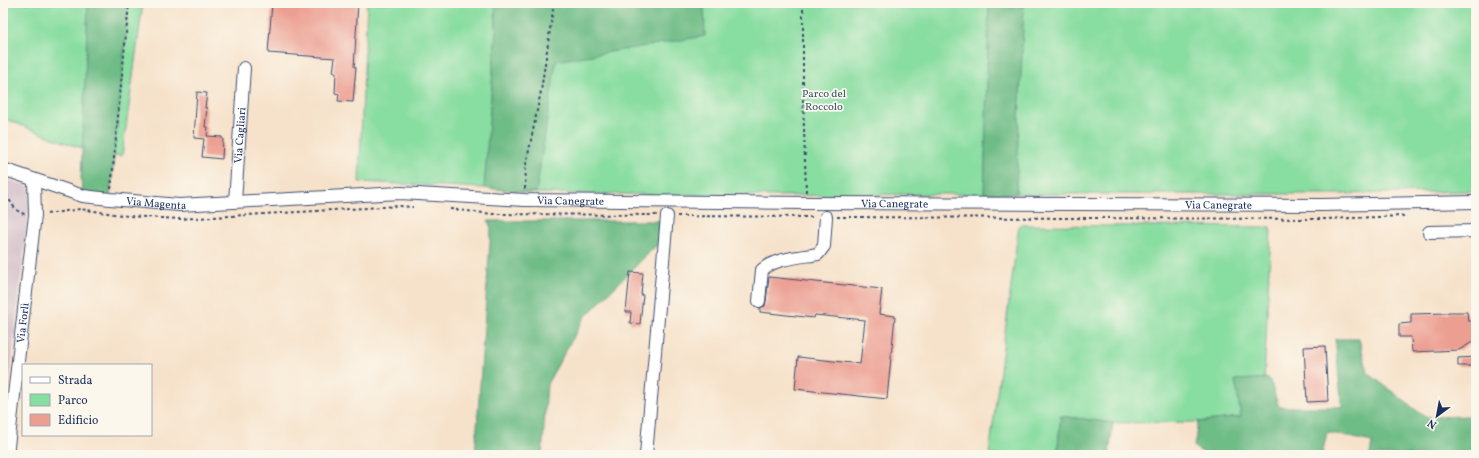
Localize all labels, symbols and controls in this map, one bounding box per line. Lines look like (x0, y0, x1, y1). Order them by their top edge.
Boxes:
park label: Parco del Roccolo (802, 87, 846, 115)
street label: Via Cagliari (232, 107, 250, 164)
street label: Via Magenta (125, 194, 187, 214)
street label: Via Canegrate (537, 194, 604, 210)
street label: Via Canegrate (861, 197, 928, 212)
street label: Via Canegrate (1185, 198, 1252, 214)
street label: Via Forlì (14, 302, 34, 344)
legend (22, 364, 152, 436)
text: Strada (58, 373, 93, 389)
text: Parco (58, 393, 88, 409)
north arrow (1417, 396, 1457, 436)
text: Edificio (58, 413, 98, 429)
text: N (1425, 415, 1440, 432)

